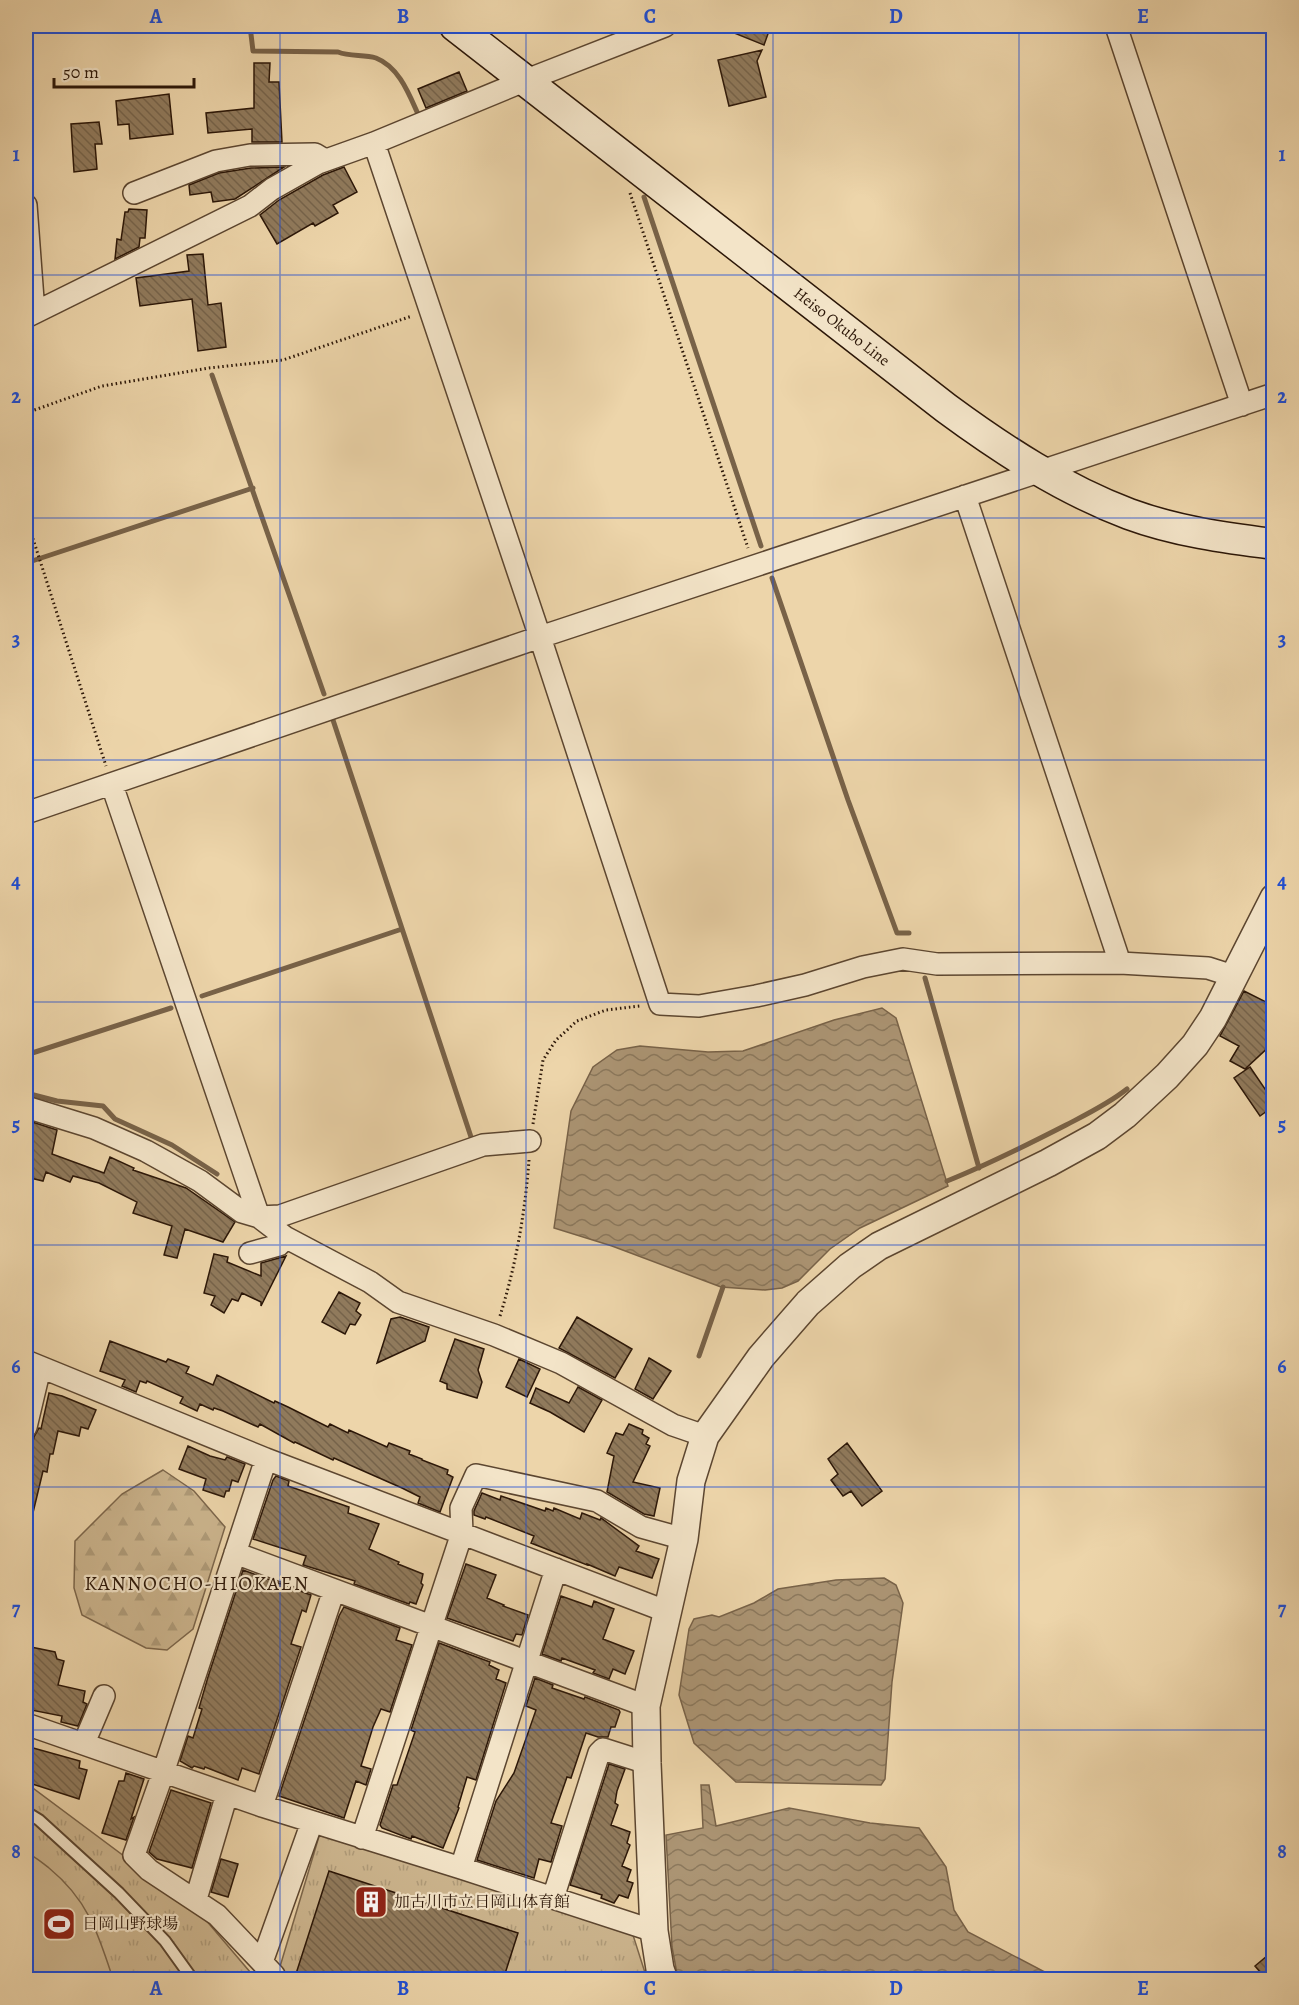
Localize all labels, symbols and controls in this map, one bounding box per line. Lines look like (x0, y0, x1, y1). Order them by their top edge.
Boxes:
text: A (149, 3, 163, 30)
text: B (397, 3, 409, 30)
text: C (644, 3, 656, 30)
text: D (889, 3, 903, 30)
text: E (1137, 3, 1149, 30)
scale bar (54, 51, 194, 89)
text: 50 m (63, 60, 99, 84)
text: 1 (12, 141, 20, 168)
text: 1 (1278, 141, 1286, 168)
street label: Heiso Okubo Line (789, 282, 895, 371)
text: 2 (11, 383, 21, 410)
text: 2 (1277, 383, 1287, 410)
text: 3 (12, 626, 20, 653)
text: 3 (1278, 626, 1286, 653)
text: 4 (11, 868, 21, 895)
text: 4 (1277, 868, 1287, 895)
text: 5 (12, 1111, 20, 1138)
text: 5 (1278, 1111, 1286, 1138)
text: 6 (11, 1353, 21, 1380)
text: 6 (1277, 1353, 1287, 1380)
district label: KANNOCHO-HIOKAEN (84, 1570, 310, 1597)
text: 7 (12, 1595, 21, 1622)
text: 7 (1278, 1595, 1287, 1622)
text: 8 (11, 1838, 21, 1865)
text: 8 (1277, 1838, 1287, 1865)
building icon: 加古川市立日岡山体育館 (353, 1884, 389, 1920)
place label: 加古川市立日岡山体育館 (394, 1891, 570, 1913)
sports icon: 日岡山野球場 (41, 1906, 77, 1942)
place label: 日岡山野球場 (82, 1913, 178, 1935)
text: A (149, 1975, 163, 2002)
text: B (397, 1975, 409, 2002)
text: C (644, 1975, 656, 2002)
text: D (889, 1975, 903, 2002)
text: E (1137, 1975, 1149, 2002)

